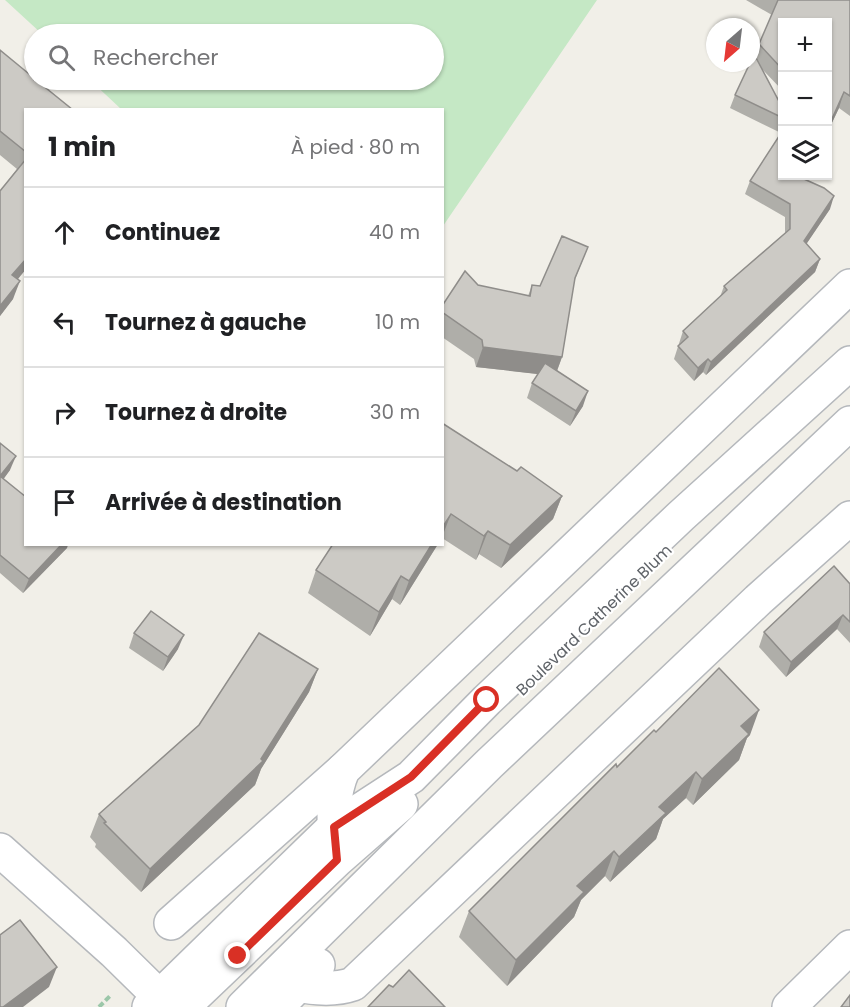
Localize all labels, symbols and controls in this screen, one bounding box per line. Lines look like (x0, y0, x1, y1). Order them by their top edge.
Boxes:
north arrow (706, 18, 760, 72)
map controls (778, 18, 832, 180)
button: + (778, 18, 832, 72)
search box (24, 24, 444, 90)
icon: search (45, 41, 78, 74)
text: Rechercher (93, 42, 219, 73)
button: − (778, 72, 832, 126)
button: layers (778, 126, 832, 180)
text: 1 min (48, 129, 116, 165)
text: À pied · 80 m (291, 133, 420, 161)
icon: ahead (48, 216, 81, 249)
text: Continuez (105, 217, 220, 248)
text: 40 m (369, 218, 420, 246)
icon: left (48, 306, 81, 339)
text: Tournez à gauche (105, 307, 306, 338)
text: 10 m (375, 308, 420, 336)
icon: right (48, 396, 81, 429)
text: Tournez à droite (105, 397, 287, 428)
text: 30 m (370, 398, 420, 426)
icon: arrive (48, 486, 81, 519)
text: Arrivée à destination (105, 487, 342, 518)
street label: Boulevard Catherine Blum (511, 539, 677, 701)
route start (473, 686, 499, 712)
route end (224, 942, 250, 968)

